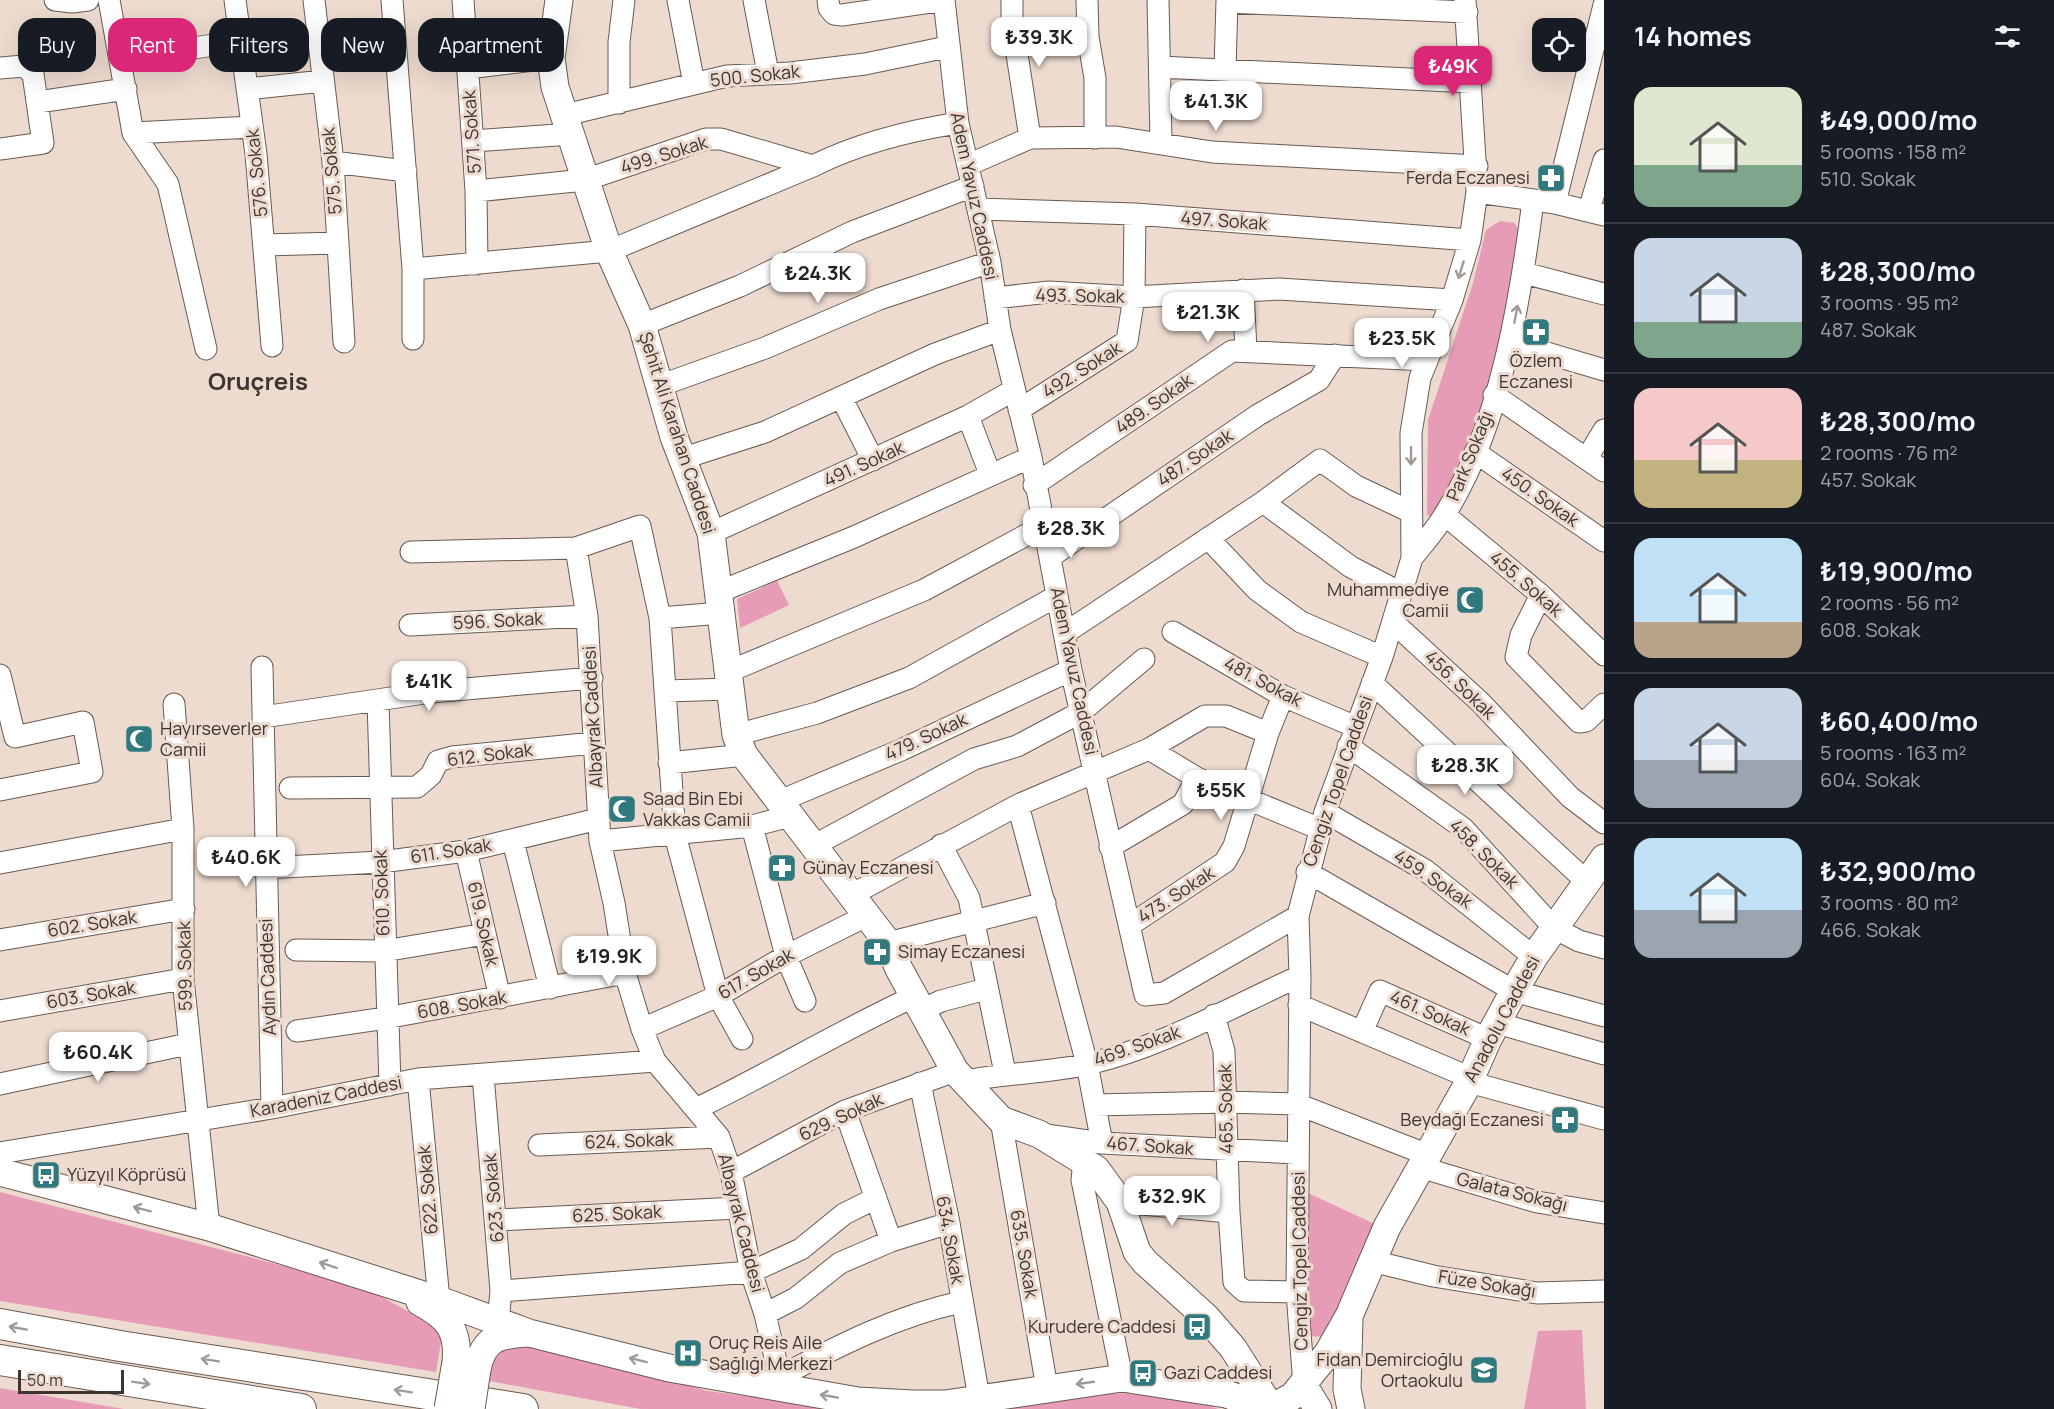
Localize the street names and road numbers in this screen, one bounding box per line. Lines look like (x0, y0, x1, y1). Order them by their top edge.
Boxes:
street label: 500. Sokak (709, 58, 802, 92)
street label: 571. Sokak (456, 89, 486, 175)
street label: Adem Yavuz Caddesi (945, 110, 1004, 282)
street label: 575. Sokak (315, 125, 347, 216)
street label: 576. Sokak (239, 127, 273, 218)
street label: 499. Sokak (617, 129, 711, 179)
street label: 497. Sokak (1180, 205, 1269, 235)
street label: 493. Sokak (1035, 282, 1126, 308)
street label: Şehit Ali Karahan Caddesi (634, 329, 722, 537)
street label: 492. Sokak (1037, 335, 1127, 403)
street label: 489. Sokak (1110, 367, 1198, 439)
street label: Park Sokağı (1440, 407, 1498, 504)
street label: 487. Sokak (1152, 422, 1238, 491)
street label: 491. Sokak (820, 434, 909, 491)
street label: 450. Sokak (1497, 461, 1585, 532)
street label: 455. Sokak (1485, 545, 1569, 622)
street label: Adem Yavuz Caddesi (1045, 585, 1104, 757)
street label: 596. Sokak (452, 606, 545, 634)
street label: 456. Sokak (1420, 644, 1502, 725)
street label: Albayrak Caddesi (576, 645, 608, 789)
street label: 481. Sokak (1220, 651, 1308, 712)
street label: Cengiz Topel Caddesi (1297, 692, 1378, 869)
street label: 479. Sokak (881, 706, 972, 766)
street label: 612. Sokak (446, 737, 535, 771)
street label: 458. Sokak (1445, 813, 1525, 894)
street label: 611. Sokak (408, 832, 494, 868)
street label: 459. Sokak (1390, 843, 1478, 914)
street label: 610. Sokak (367, 848, 395, 937)
street label: 473. Sokak (1132, 860, 1220, 928)
street label: 619. Sokak (463, 879, 506, 970)
street label: 602. Sokak (45, 904, 139, 942)
street label: Aydın Caddesi (253, 918, 281, 1036)
street label: 599. Sokak (171, 920, 197, 1011)
street label: 617. Sokak (713, 941, 799, 1004)
street label: Anadolu Caddesi (1458, 951, 1545, 1086)
street label: 603. Sokak (44, 974, 138, 1014)
street label: 608. Sokak (415, 984, 509, 1024)
street label: 461. Sokak (1386, 984, 1475, 1041)
street label: 469. Sokak (1090, 1019, 1184, 1071)
street label: 465. Sokak (1212, 1063, 1238, 1154)
street label: Karadeniz Caddesi (248, 1070, 404, 1123)
street label: 629. Sokak (795, 1086, 887, 1146)
street label: 624. Sokak (584, 1126, 675, 1154)
street label: 467. Sokak (1106, 1130, 1196, 1160)
street label: 622. Sokak (411, 1143, 443, 1236)
street label: Albayrak Caddesi (713, 1151, 771, 1295)
street label: 623. Sokak (477, 1152, 509, 1244)
street label: Galata Sokağı (1454, 1166, 1570, 1216)
street label: Cengiz Topel Caddesi (1285, 1171, 1313, 1351)
street label: 634. Sokak (931, 1194, 971, 1287)
street label: 625. Sokak (572, 1199, 663, 1227)
street label: 635. Sokak (1005, 1208, 1045, 1301)
street label: Füze Sokağı (1437, 1263, 1538, 1303)

